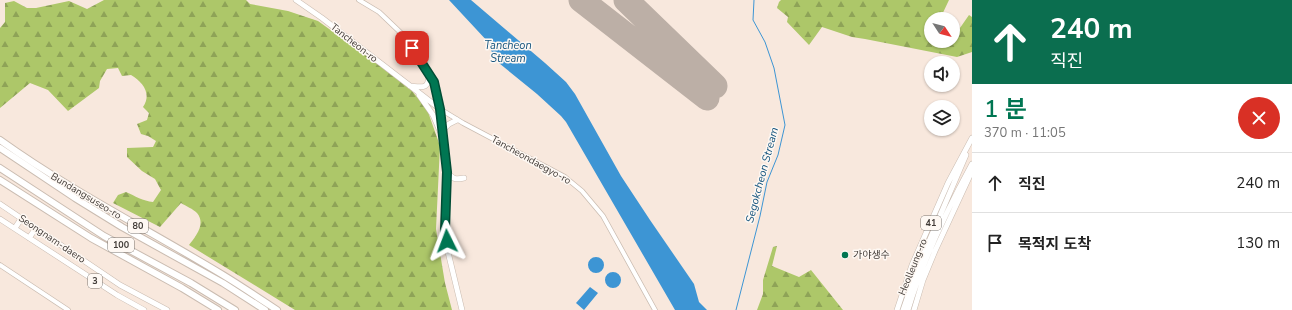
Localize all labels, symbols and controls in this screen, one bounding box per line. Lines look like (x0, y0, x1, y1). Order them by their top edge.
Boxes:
text: 240 m (1050, 10, 1133, 48)
north arrow (924, 12, 960, 48)
map controls (924, 12, 960, 136)
icon: ahead (984, 16, 1036, 68)
street label: Tancheon-ro (327, 20, 381, 66)
pin (395, 31, 429, 65)
icon: arrive (401, 37, 423, 59)
water label: Tancheon Stream (484, 38, 532, 66)
text: 직진 (1050, 49, 1083, 73)
button: sound (924, 56, 960, 92)
text: 1 분 (984, 93, 1027, 125)
button: close (1238, 97, 1280, 139)
button: layers (924, 100, 960, 136)
text: 370 m · 11:05 (984, 124, 1066, 142)
water label: Segokcheon Stream (742, 125, 782, 225)
street label: Tancheondaegyo-ro (488, 132, 574, 188)
street label: Bundangsuseo-ro (48, 169, 124, 223)
icon: ahead (984, 172, 1006, 194)
text: 240 m (1236, 173, 1280, 193)
text: 직진 (1018, 174, 1046, 194)
street label: Seongnam-daero (16, 211, 89, 267)
road number: 41 (921, 216, 941, 230)
road number: 80 (128, 219, 148, 233)
position arrow (426, 220, 468, 262)
icon: arrive (984, 232, 1006, 254)
text: 130 m (1236, 233, 1280, 253)
text: 목적지 도착 (1018, 234, 1091, 254)
street label: Heolleung-ro (895, 236, 931, 298)
road number: 100 (108, 238, 134, 252)
place label: 가야생수 (853, 248, 890, 262)
marker: 가야생수 (840, 250, 850, 260)
road number: 3 (88, 274, 102, 288)

